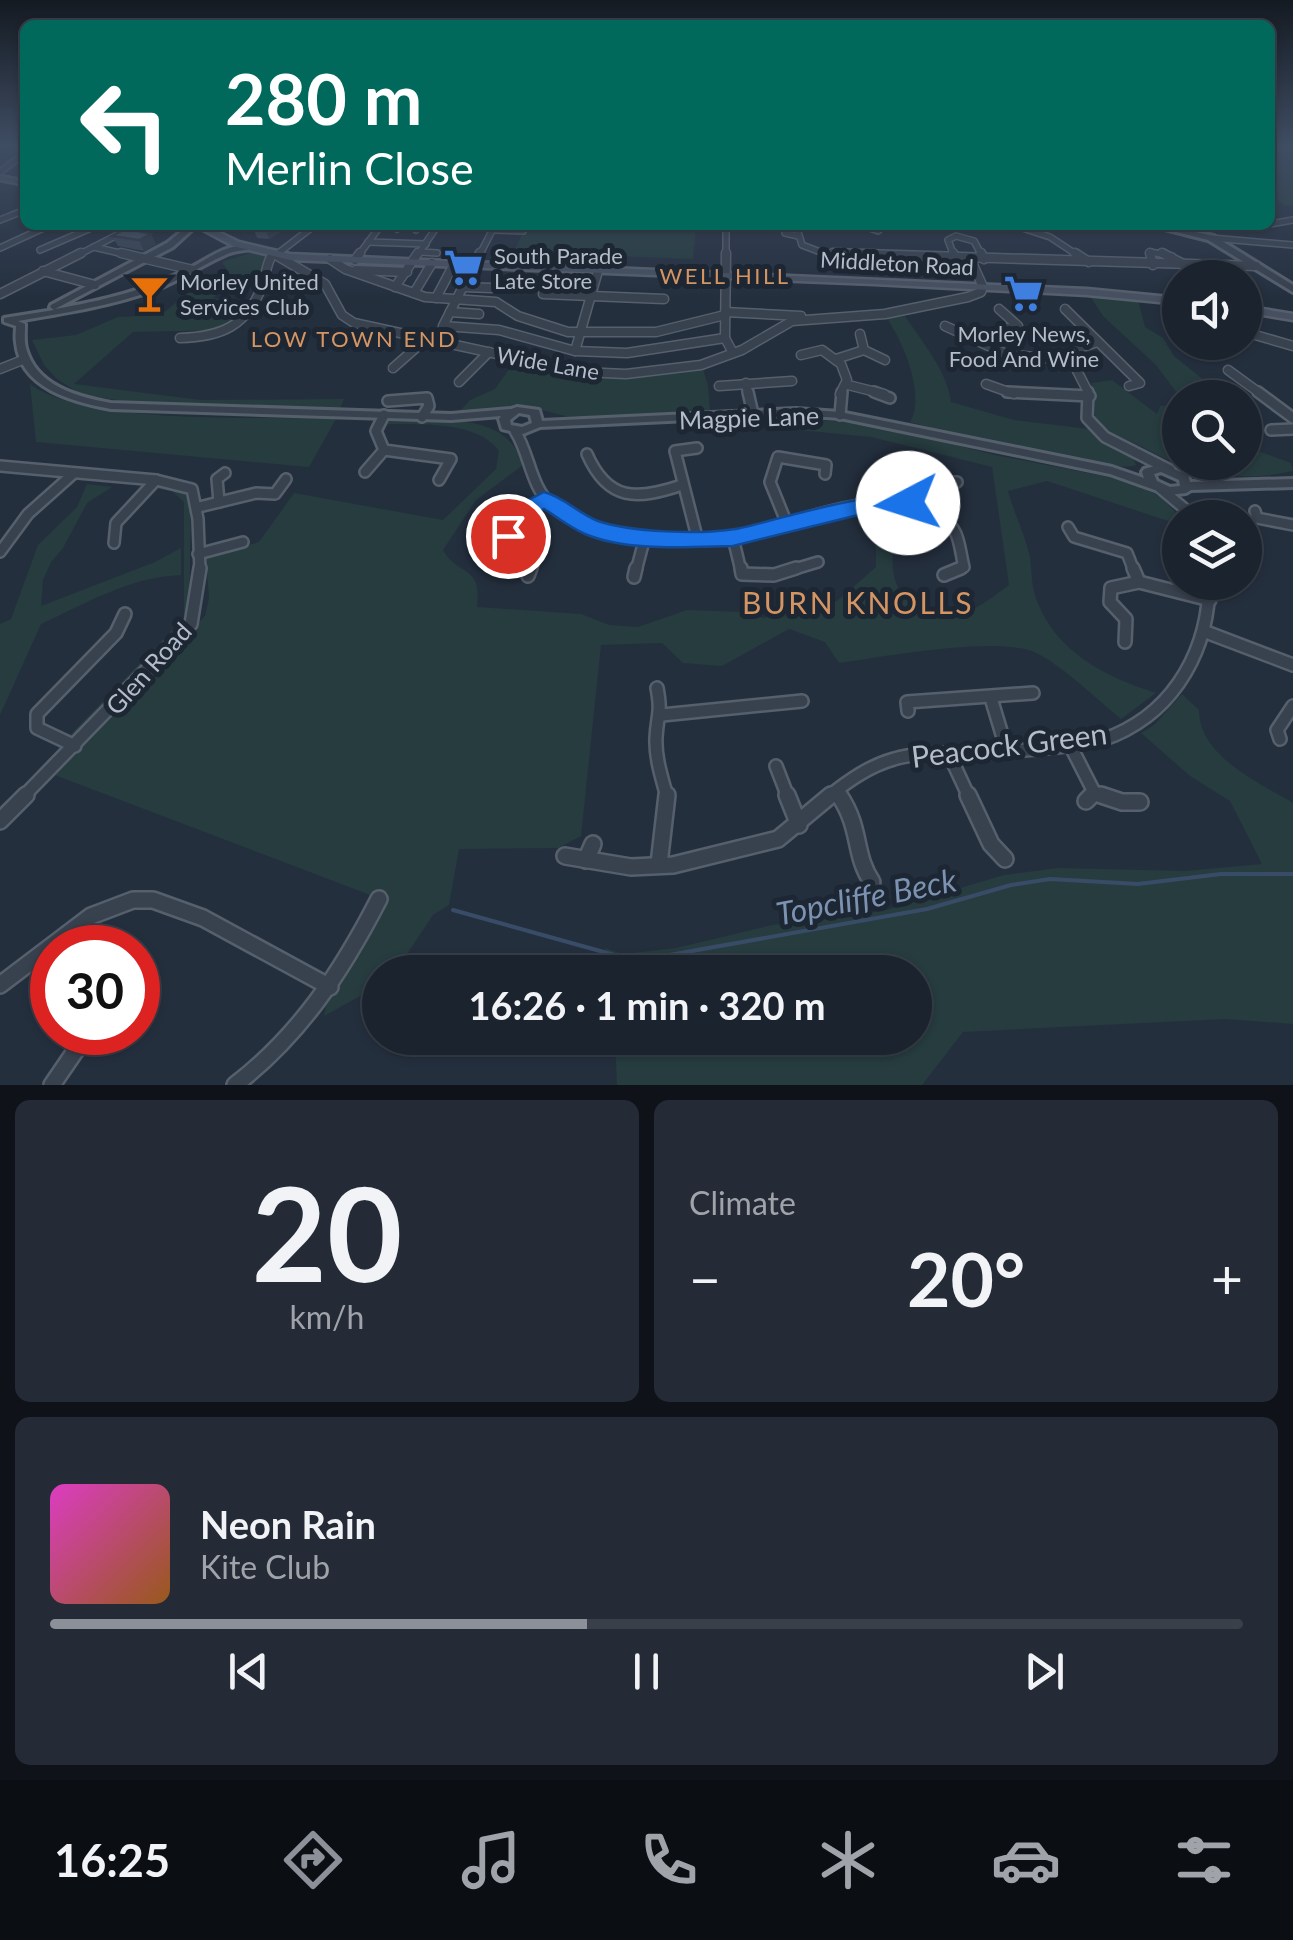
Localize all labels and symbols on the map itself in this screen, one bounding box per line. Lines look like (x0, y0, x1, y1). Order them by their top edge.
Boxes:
place label: South Parade Late Store (494, 242, 623, 294)
street label: Middleton Road (819, 245, 975, 281)
supermarket icon: South Parade Late Store (443, 247, 485, 289)
district label: WELL HILL (659, 262, 791, 289)
place label: Morley United Services Club (180, 268, 319, 320)
bar icon: Morley United Services Club (129, 273, 171, 315)
supermarket icon: Morley News, Food And Wine (1003, 273, 1045, 315)
place label: Morley News, Food And Wine (949, 320, 1099, 372)
district label: LOW TOWN END (251, 325, 457, 352)
street label: Wide Lane (495, 341, 601, 385)
street label: Magpie Lane (678, 400, 820, 434)
position arrow (856, 451, 960, 555)
pin (466, 494, 551, 579)
district label: BURN KNOLLS (742, 584, 974, 620)
street label: Glen Road (99, 616, 197, 720)
street label: Peacock Green (909, 714, 1109, 774)
water label: Topcliffe Beck (773, 859, 960, 933)
speed limit sign: 30 (30, 925, 160, 1055)

